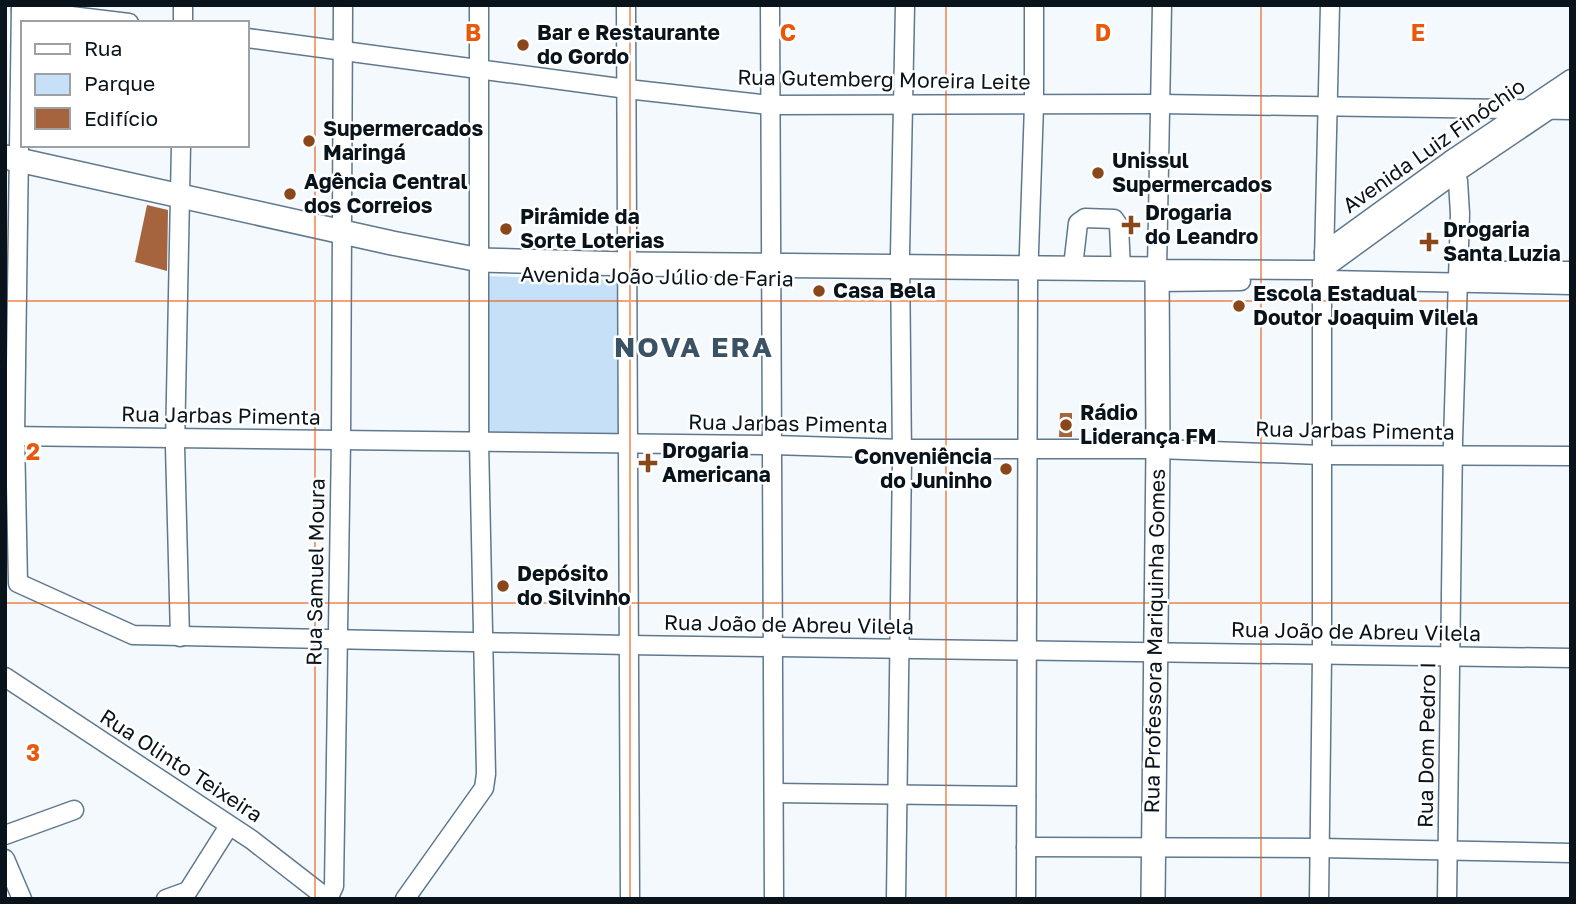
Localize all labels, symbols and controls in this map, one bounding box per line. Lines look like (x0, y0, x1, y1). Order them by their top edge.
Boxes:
text: B (465, 18, 481, 46)
text: C (780, 18, 796, 46)
text: D (1095, 18, 1111, 46)
text: E (1411, 18, 1425, 46)
place label: Bar e Restaurante do Gordo (537, 19, 720, 69)
legend (21, 21, 248, 147)
text: Rua (84, 35, 122, 61)
marker: Bar e Restaurante do Gordo (515, 37, 531, 53)
street label: Rua Gutemberg Moreira Leite (737, 63, 1031, 95)
text: Parque (84, 70, 155, 96)
street label: Avenida Luiz Finóchio (1337, 72, 1530, 218)
text: Edifício (84, 105, 158, 131)
place label: Supermercados Maringá (323, 115, 483, 165)
marker: Supermercados Maringá (301, 133, 317, 149)
place label: Unissul Supermercados (1112, 147, 1272, 197)
marker: Unissul Supermercados (1090, 165, 1106, 181)
place label: Agência Central dos Correios (304, 168, 467, 218)
marker: Agência Central dos Correios (282, 186, 298, 202)
place label: Drogaria do Leandro (1145, 199, 1258, 249)
place label: Pirâmide da Sorte Loterias (520, 203, 665, 253)
place label: Drogaria Santa Luzia (1443, 216, 1561, 266)
marker: Drogaria do Leandro (1123, 217, 1139, 233)
marker: Pirâmide da Sorte Loterias (498, 221, 514, 237)
marker: Drogaria Santa Luzia (1421, 234, 1437, 250)
street label: Avenida João Júlio de Faria (520, 261, 794, 291)
place label: Casa Bela (833, 277, 936, 303)
place label: Escola Estadual Doutor Joaquim Vilela (1253, 280, 1478, 330)
marker: Casa Bela (811, 283, 827, 299)
marker: Escola Estadual Doutor Joaquim Vilela (1231, 298, 1247, 314)
district label: NOVA ERA (614, 330, 774, 363)
place label: Rádio Liderança FM (1080, 399, 1217, 449)
street label: Rua Jarbas Pimenta (121, 400, 321, 430)
street label: Rua Jarbas Pimenta (688, 408, 888, 438)
street label: Rua Jarbas Pimenta (1255, 415, 1455, 445)
marker: Rádio Liderança FM (1058, 417, 1074, 433)
text: 2 (26, 437, 40, 465)
place label: Drogaria Americana (662, 437, 771, 487)
place label: Conveniência do Juninho (854, 443, 992, 493)
marker: Drogaria Americana (640, 455, 656, 471)
marker: Conveniência do Juninho (998, 461, 1014, 477)
street label: Rua Professora Mariquinha Gomes (1138, 468, 1170, 814)
street label: Rua Samuel Moura (300, 478, 330, 666)
place label: Depósito do Silvinho (517, 560, 631, 610)
marker: Depósito do Silvinho (495, 578, 511, 594)
street label: Rua João de Abreu Vilela (664, 609, 914, 639)
street label: Rua João de Abreu Vilela (1231, 616, 1481, 646)
street label: Rua Dom Pedro I (1412, 662, 1440, 828)
street label: Rua Olinto Teixeira (96, 703, 268, 827)
text: 3 (26, 738, 40, 766)

